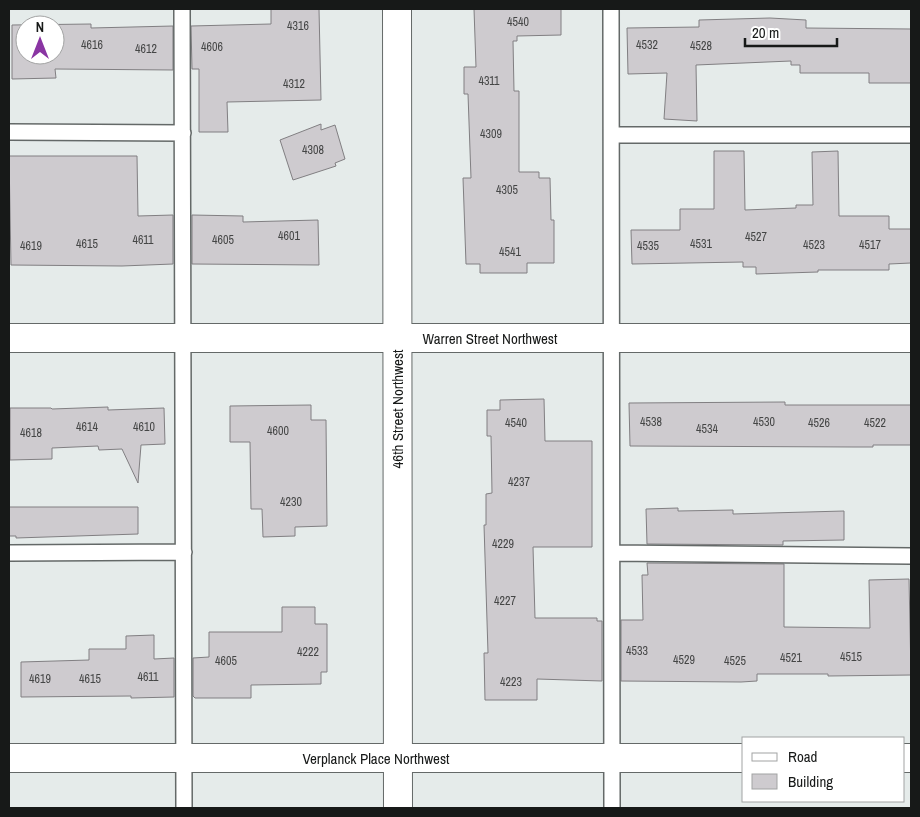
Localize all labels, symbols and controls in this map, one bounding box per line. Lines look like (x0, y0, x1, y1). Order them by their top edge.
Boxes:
house number: 4540 (507, 14, 529, 30)
north arrow (15, 15, 65, 65)
scale bar (745, 15, 838, 47)
text: N (36, 18, 44, 36)
house number: 4316 (287, 18, 309, 34)
text: 20 m (752, 22, 779, 43)
house number: 4616 (81, 37, 103, 53)
house number: 4532 (636, 37, 658, 53)
house number: 4528 (690, 38, 712, 54)
house number: 4606 (201, 39, 223, 55)
house number: 4612 (135, 41, 157, 57)
house number: 4311 (478, 73, 500, 89)
house number: 4312 (283, 76, 305, 92)
house number: 4309 (480, 126, 502, 142)
house number: 4308 (302, 142, 324, 158)
house number: 4305 (496, 182, 518, 198)
house number: 4601 (278, 228, 300, 244)
house number: 4527 (745, 229, 767, 245)
house number: 4611 (132, 232, 154, 248)
house number: 4605 (212, 232, 234, 248)
house number: 4615 (76, 236, 98, 252)
house number: 4531 (690, 236, 712, 252)
house number: 4523 (803, 237, 825, 253)
house number: 4517 (859, 237, 881, 253)
house number: 4619 (20, 238, 42, 254)
house number: 4535 (637, 238, 659, 254)
house number: 4541 (499, 244, 521, 260)
street label: Warren Street Northwest (423, 328, 558, 349)
street label: 46th Street Northwest (387, 349, 408, 468)
house number: 4538 (640, 414, 662, 430)
house number: 4530 (753, 414, 775, 430)
house number: 4540 (505, 415, 527, 431)
house number: 4526 (808, 415, 830, 431)
house number: 4522 (864, 415, 886, 431)
house number: 4614 (76, 419, 98, 435)
house number: 4610 (133, 419, 155, 435)
house number: 4534 (696, 421, 718, 437)
house number: 4600 (267, 423, 289, 439)
house number: 4618 (20, 425, 42, 441)
house number: 4237 (508, 474, 530, 490)
house number: 4230 (280, 494, 302, 510)
house number: 4229 (492, 536, 514, 552)
house number: 4227 (494, 593, 516, 609)
house number: 4533 (626, 643, 648, 659)
house number: 4222 (297, 644, 319, 660)
house number: 4515 (840, 649, 862, 665)
house number: 4521 (780, 650, 802, 666)
house number: 4529 (673, 652, 695, 668)
house number: 4605 (215, 653, 237, 669)
house number: 4525 (724, 653, 746, 669)
house number: 4611 (137, 669, 159, 685)
house number: 4619 (29, 671, 51, 687)
house number: 4615 (79, 671, 101, 687)
house number: 4223 (500, 674, 522, 690)
legend (742, 737, 905, 802)
text: Road (788, 746, 817, 767)
street label: Verplanck Place Northwest (303, 748, 450, 769)
text: Building (788, 771, 833, 792)

